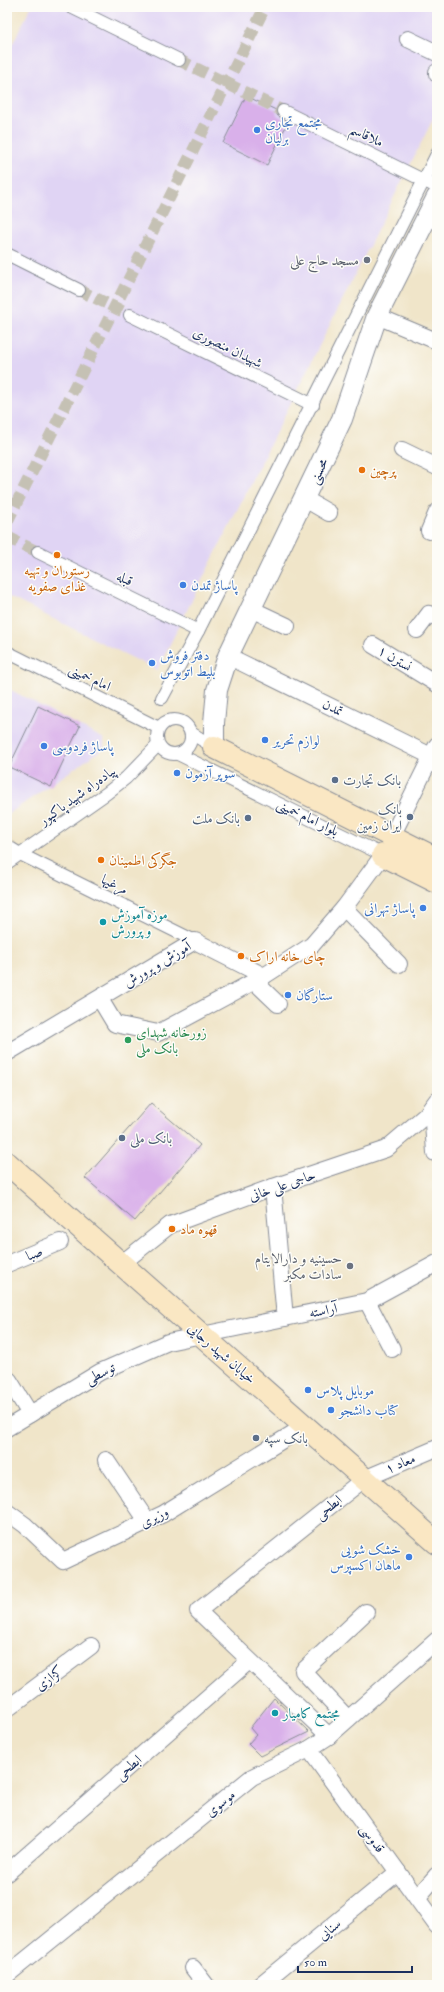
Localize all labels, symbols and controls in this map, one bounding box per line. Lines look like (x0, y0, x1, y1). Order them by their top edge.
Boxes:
place label: مجتمع تجاری برلیان (265, 114, 322, 147)
street label: ملاقاسم (345, 120, 386, 155)
marker: مجتمع تجاری برلیان (252, 125, 262, 135)
place label: مسجد حاج علی (290, 252, 359, 273)
marker: مسجد حاج علی (362, 255, 372, 265)
street label: شهیدان منصوری (190, 323, 266, 373)
street label: محسنی (305, 455, 333, 487)
place label: پرچین (370, 462, 397, 480)
marker: پرچین (357, 465, 367, 475)
marker: رستوران و تهیه غذای صفویه (52, 550, 62, 560)
place label: رستوران و تهیه غذای صفویه (24, 562, 90, 595)
street label: قبله (114, 567, 136, 590)
place label: پاساژ تمدن (191, 577, 239, 596)
marker: پاساژ تمدن (178, 580, 188, 590)
street label: نسترن ۱ (375, 642, 415, 675)
place label: دفتر فروش بلیط اتوبوس (160, 647, 216, 680)
marker: دفتر فروش بلیط اتوبوس (147, 658, 157, 668)
street label: امام خمینی (64, 660, 114, 699)
street label: تمدن (320, 695, 346, 720)
place label: لوازم تحریر (271, 732, 320, 753)
marker: لوازم تحریر (260, 735, 270, 745)
place label: پاساژ فردوسی (52, 738, 115, 757)
marker: پاساژ فردوسی (39, 741, 49, 751)
street label: پیاده‌راه شهید پاکپور (34, 762, 120, 832)
place label: سوپر آزمون (185, 765, 235, 782)
marker: سوپر آزمون (172, 768, 182, 778)
place label: بانک تجارت (343, 772, 401, 789)
marker: بانک تجارت (330, 775, 340, 785)
street label: بلوار امام خمینی (272, 795, 342, 844)
place label: بانک ایران زمین (357, 801, 402, 834)
place label: بانک ملت (192, 810, 240, 827)
marker: بانک ایران زمین (405, 812, 415, 822)
marker: بانک ملت (243, 813, 253, 823)
place label: جگرکی اطمینان (109, 851, 177, 870)
marker: جگرکی اطمینان (96, 855, 106, 865)
street label: مرغیها (98, 871, 131, 899)
place label: پاساژ تهرانی (364, 900, 416, 919)
marker: پاساژ تهرانی (418, 903, 428, 913)
place label: موزه آموزش و پرورش (111, 906, 168, 939)
marker: موزه آموزش و پرورش (98, 917, 108, 927)
street label: آموزش و پرورش (120, 937, 196, 991)
place label: چای خانه اراک (249, 948, 325, 966)
marker: چای خانه اراک (236, 951, 246, 961)
place label: ستارگان (296, 987, 333, 1004)
marker: ستارگان (283, 990, 293, 1000)
place label: زورخانه شهدای بانک ملی (136, 1024, 207, 1058)
marker: زورخانه شهدای بانک ملی (123, 1035, 133, 1045)
place label: بانک ملی (130, 1130, 172, 1148)
marker: بانک ملی (117, 1133, 127, 1143)
street label: حاجی علی خانی (246, 1166, 318, 1206)
place label: قهوه ماد (180, 1221, 217, 1238)
marker: قهوه ماد (167, 1224, 177, 1234)
street label: صبا (23, 1243, 45, 1264)
place label: حسینیه و دارالایتام سادات مکبر (255, 1250, 342, 1283)
marker: حسینیه و دارالایتام سادات مکبر (345, 1261, 355, 1271)
street label: آراسته (308, 1299, 341, 1322)
street label: خیابان شهید رجایی (184, 1319, 259, 1388)
street label: توسطی (82, 1359, 119, 1389)
place label: موبایل پلاس (316, 1382, 374, 1401)
marker: موبایل پلاس (303, 1385, 313, 1395)
place label: کتاب دانشجو (337, 1402, 399, 1419)
marker: کتاب دانشجو (326, 1405, 336, 1415)
place label: بانک سپه (264, 1430, 308, 1448)
marker: بانک سپه (251, 1433, 261, 1443)
street label: معاد ۱ (383, 1450, 418, 1477)
street label: ابطحی (311, 1491, 346, 1524)
street label: وزیری (137, 1503, 171, 1532)
place label: خشک شویی ماهان اکسپرس (330, 1541, 401, 1575)
marker: خشک شویی ماهان اکسپرس (404, 1552, 414, 1562)
street label: کزازی (32, 1662, 67, 1695)
place label: مجتمع کامیار (281, 1705, 340, 1727)
marker: مجتمع کامیار (270, 1708, 280, 1718)
street label: ابطحی (111, 1751, 146, 1784)
street label: موسوی (202, 1786, 239, 1821)
street label: قدوسی (356, 1821, 389, 1857)
street label: سنایی (314, 1915, 345, 1945)
scale bar (298, 1948, 412, 1974)
text: 50 m (304, 1955, 328, 1970)

